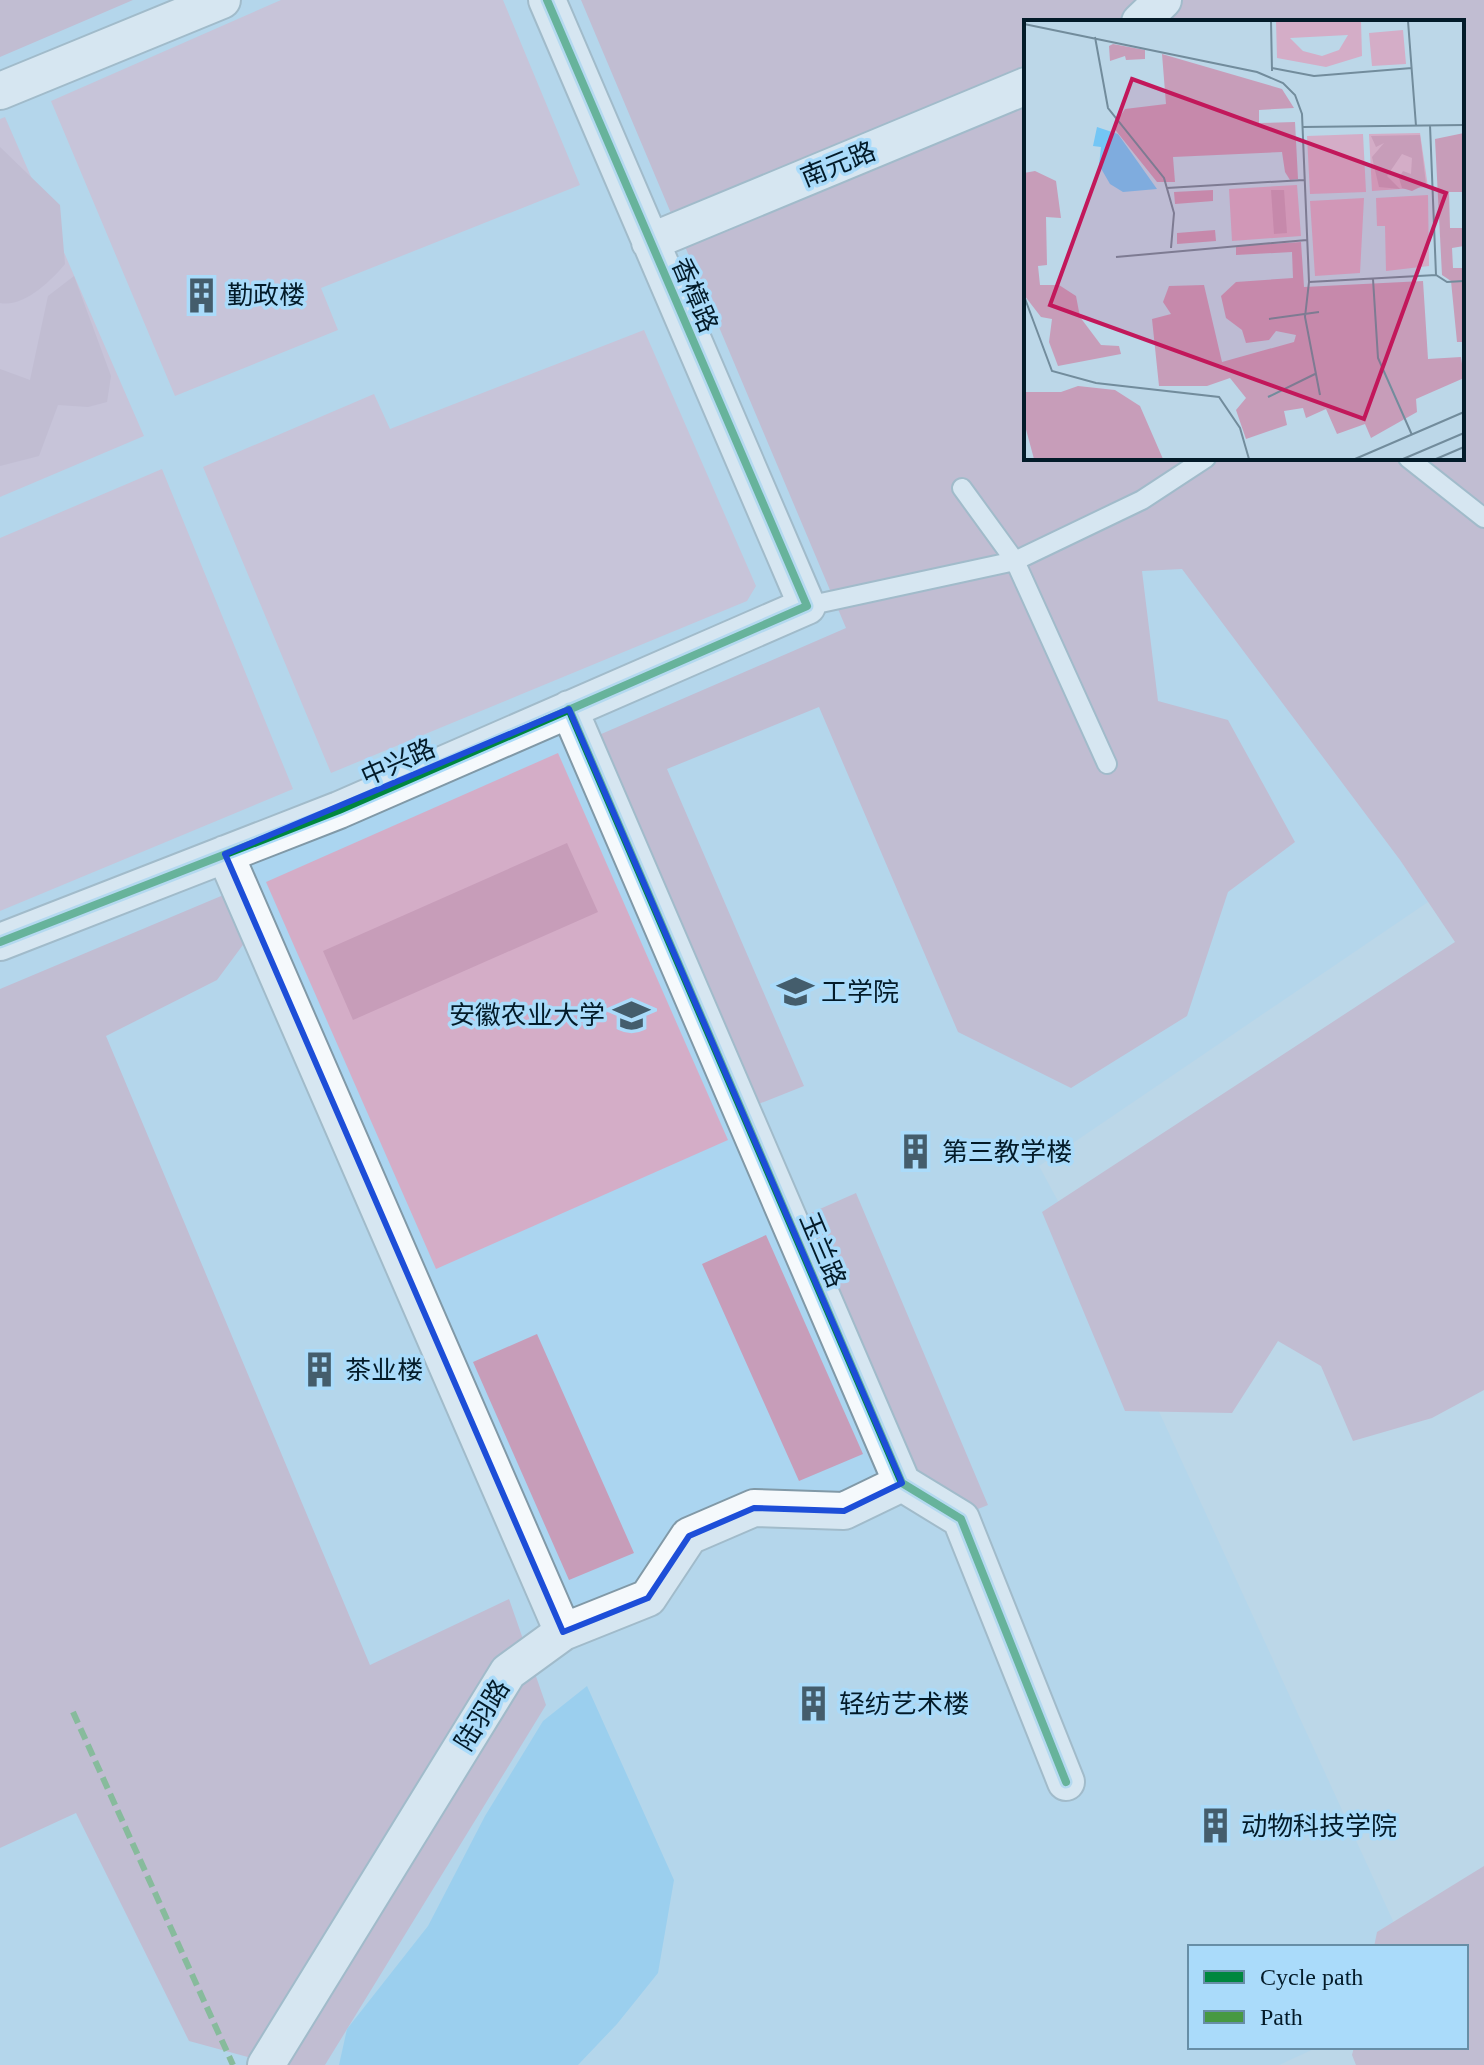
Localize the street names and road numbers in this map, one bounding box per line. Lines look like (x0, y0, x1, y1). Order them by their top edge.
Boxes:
street label: 南元路 (797, 136, 880, 193)
street label: 香樟路 (666, 254, 723, 337)
street label: 中兴路 (357, 733, 440, 792)
street label: 玉兰路 (794, 1209, 851, 1292)
street label: 陆羽路 (449, 1675, 515, 1756)

